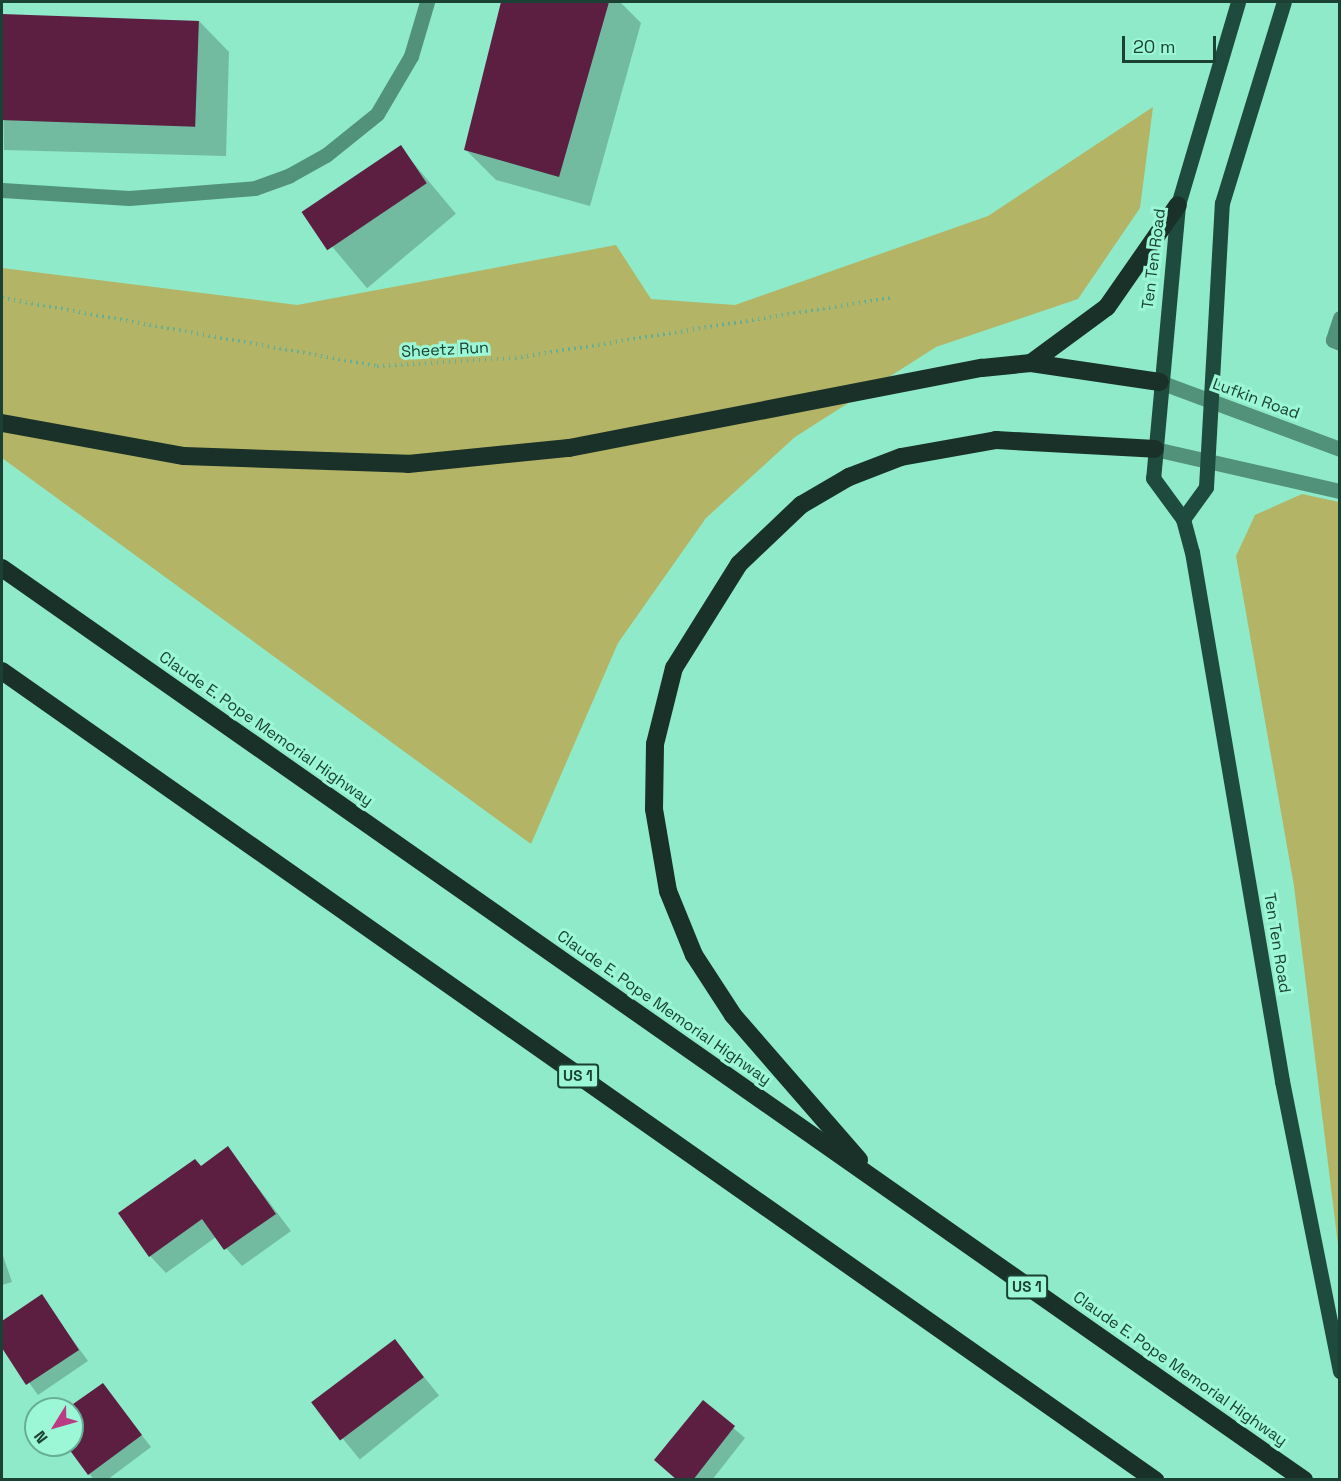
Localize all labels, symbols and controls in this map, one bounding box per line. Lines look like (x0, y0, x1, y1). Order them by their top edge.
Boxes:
scale bar (1125, 24, 1220, 62)
text: 20 m (1133, 35, 1176, 58)
street label: Ten Ten Road (1138, 207, 1170, 311)
street label: Sheetz Run (401, 338, 489, 362)
street label: Lufkin Road (1210, 374, 1302, 424)
street label: Claude E. Pope Memorial Highway (155, 647, 377, 811)
street label: Ten Ten Road (1260, 891, 1294, 995)
street label: Claude E. Pope Memorial Highway (553, 926, 775, 1090)
road number: US 1 (557, 1064, 599, 1088)
road number: US 1 (1006, 1275, 1048, 1299)
street label: Claude E. Pope Memorial Highway (1069, 1287, 1291, 1451)
north arrow (24, 1397, 84, 1457)
text: N (29, 1426, 52, 1448)

